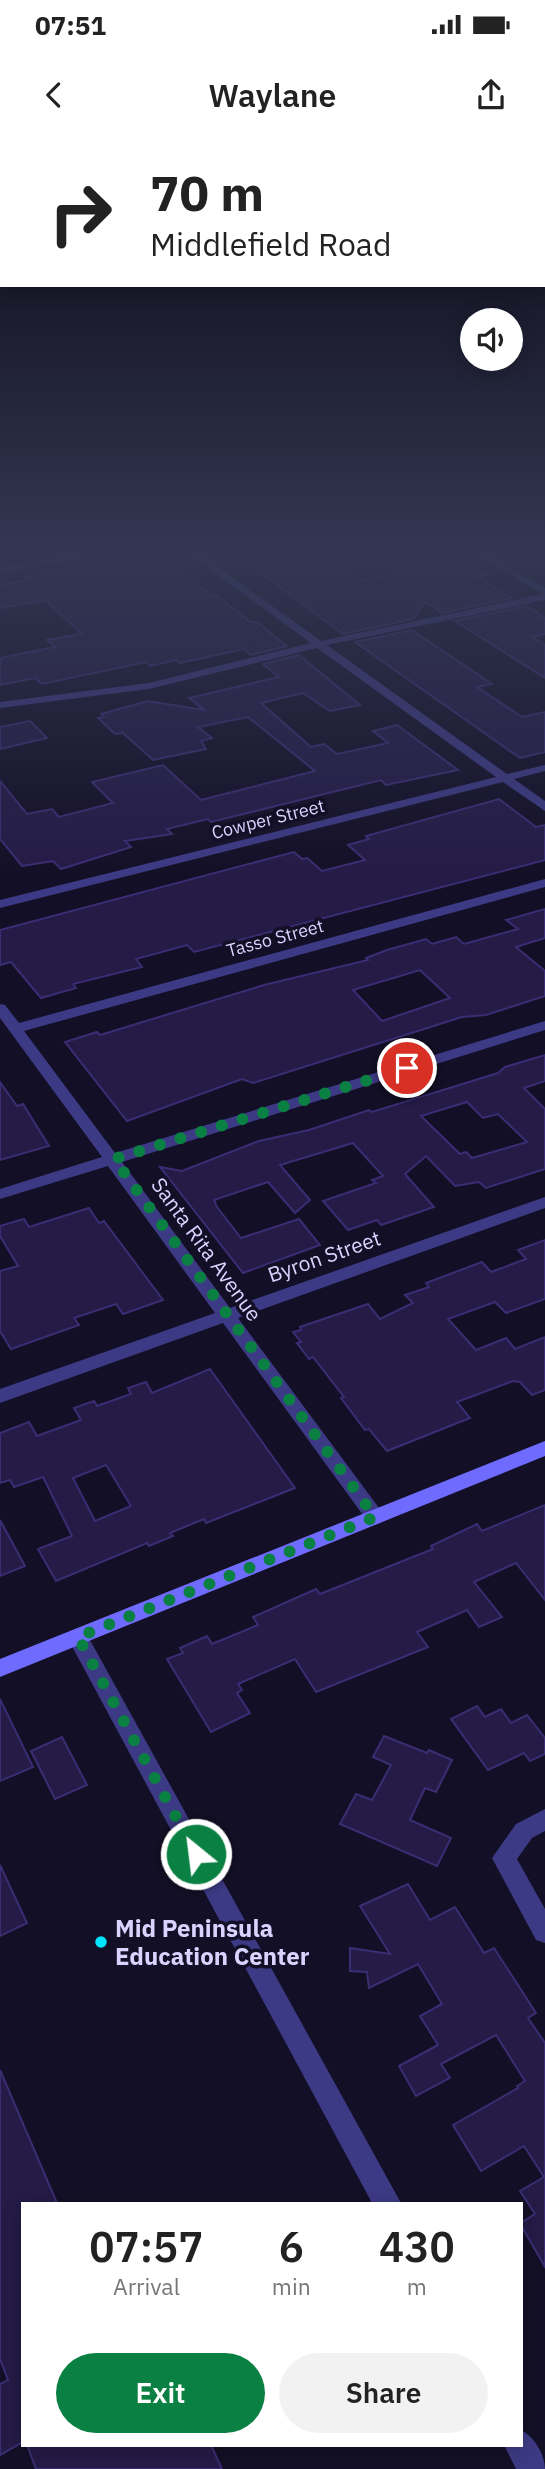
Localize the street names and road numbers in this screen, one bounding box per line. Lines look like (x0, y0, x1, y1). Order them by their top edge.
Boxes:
street label: Cowper Street (209, 794, 327, 844)
street label: Tasso Street (224, 914, 326, 962)
street label: Santa Rita Avenue (145, 1172, 269, 1326)
street label: Byron Street (264, 1224, 384, 1288)

